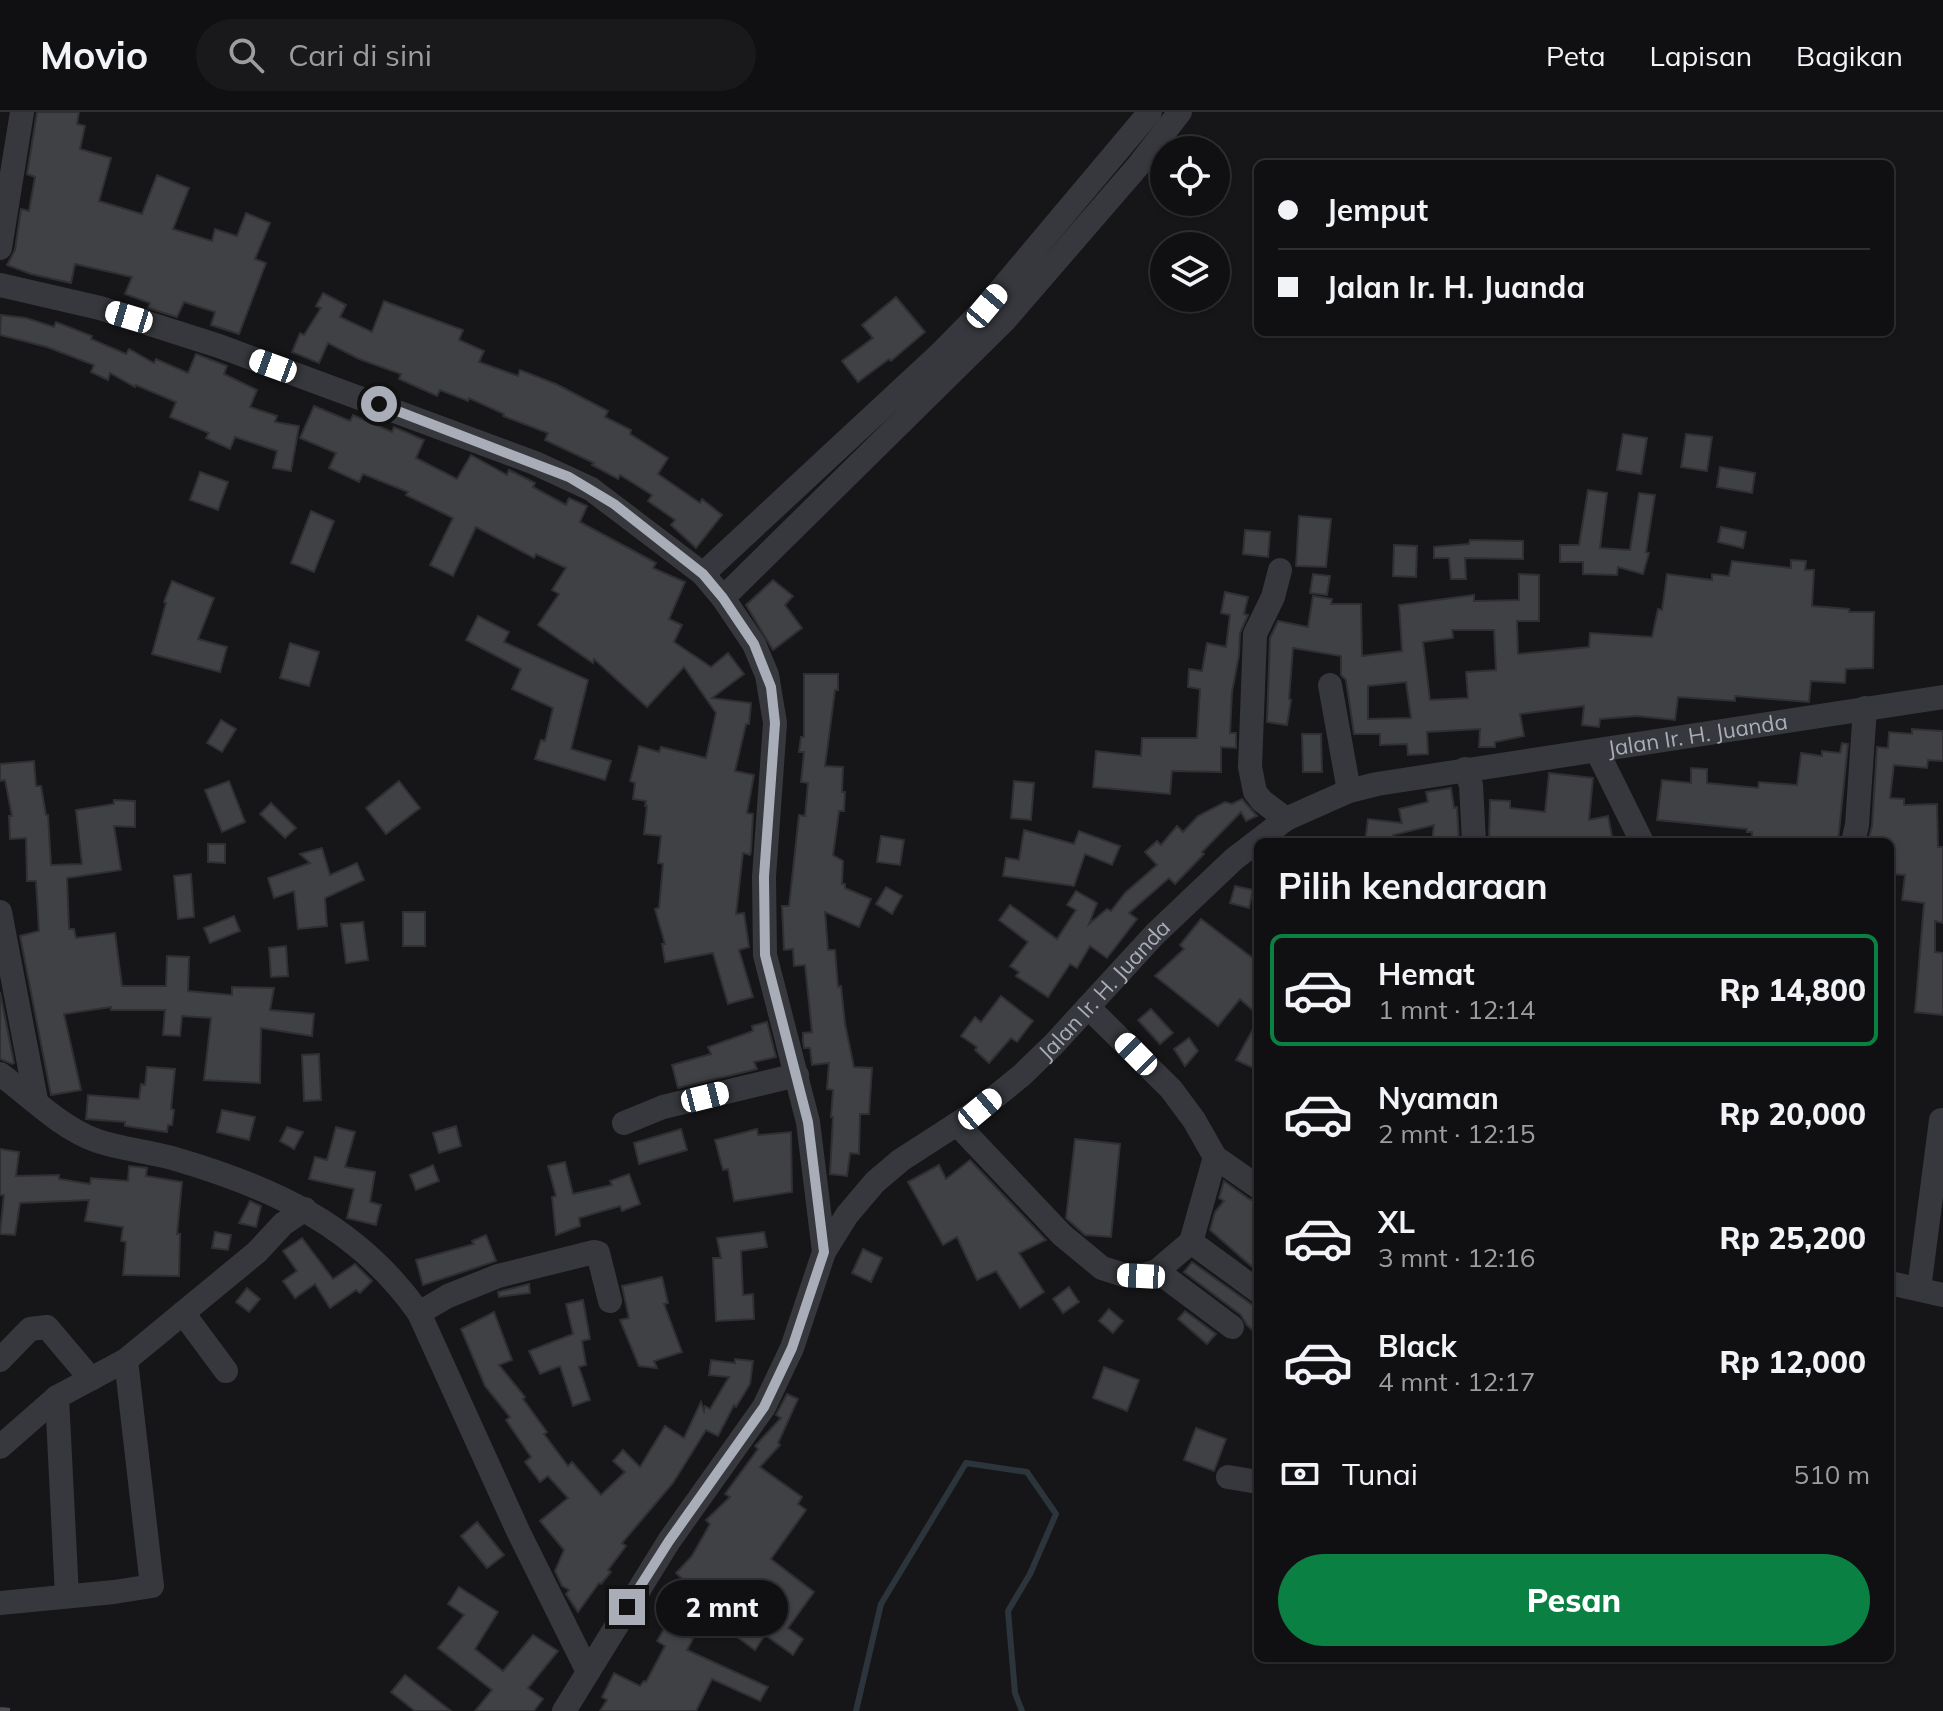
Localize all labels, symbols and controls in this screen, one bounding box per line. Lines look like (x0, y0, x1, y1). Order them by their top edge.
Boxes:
search box (196, 19, 756, 91)
text: Movio (40, 31, 148, 79)
icon: search (224, 33, 268, 77)
text: Cari di sini (288, 36, 432, 74)
text: Peta (1546, 38, 1605, 73)
text: Lapisan (1649, 38, 1752, 73)
text: Bagikan (1796, 38, 1903, 73)
map controls (1150, 136, 1230, 312)
button: locate (1150, 136, 1230, 216)
text: Jemput (1326, 191, 1428, 229)
button: layers (1150, 232, 1230, 312)
text: Jalan Ir. H. Juanda (1326, 268, 1585, 306)
car (962, 280, 1012, 332)
car (103, 299, 155, 335)
car (246, 347, 300, 385)
route start (361, 386, 397, 422)
street label: Jalan Ir. H. Juanda (1606, 707, 1789, 762)
text: Pilih kendaraan (1278, 863, 1548, 908)
street label: Jalan Ir. H. Juanda (1032, 913, 1176, 1066)
icon: car (1282, 954, 1354, 1026)
text: Hemat (1378, 955, 1475, 993)
text: Rp 14,800 (1720, 971, 1866, 1009)
text: 1 mnt · 12:14 (1378, 993, 1535, 1026)
car (1111, 1029, 1161, 1079)
icon: car (1282, 1078, 1354, 1150)
text: Nyaman (1378, 1079, 1499, 1117)
car (679, 1080, 731, 1114)
car (954, 1084, 1006, 1134)
text: Rp 20,000 (1720, 1095, 1866, 1133)
text: 2 mnt · 12:15 (1378, 1117, 1535, 1150)
icon: car (1282, 1202, 1354, 1274)
text: XL (1378, 1203, 1415, 1241)
text: Rp 25,200 (1720, 1219, 1866, 1257)
text: 3 mnt · 12:16 (1378, 1241, 1535, 1274)
car (1116, 1263, 1166, 1289)
icon: car (1282, 1326, 1354, 1398)
text: Black (1378, 1327, 1457, 1365)
text: Rp 12,000 (1720, 1343, 1866, 1381)
text: 4 mnt · 12:17 (1378, 1365, 1535, 1398)
icon: cash (1278, 1452, 1322, 1496)
text: Tunai (1342, 1455, 1418, 1493)
text: 510 m (1794, 1458, 1870, 1491)
button: Pesan (1278, 1554, 1870, 1646)
callout: 2 mnt (655, 1579, 787, 1635)
route end (609, 1589, 645, 1625)
text: 2 mnt (686, 1591, 758, 1624)

